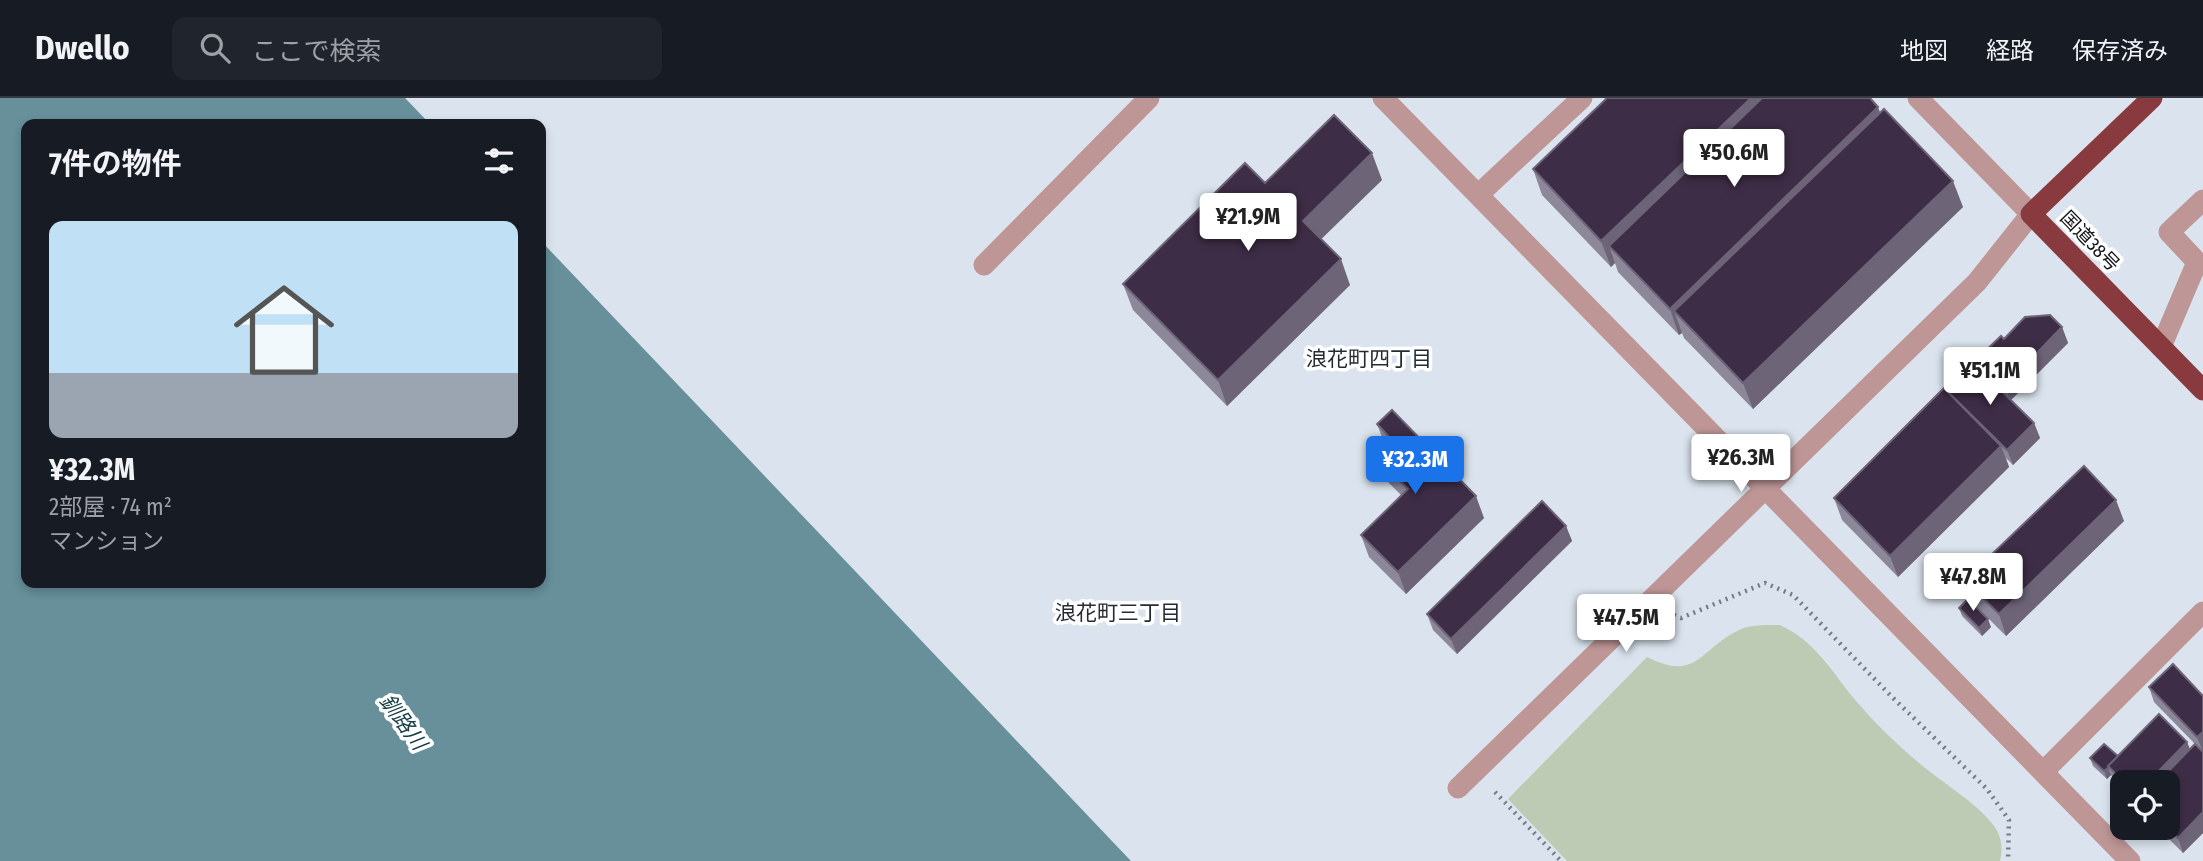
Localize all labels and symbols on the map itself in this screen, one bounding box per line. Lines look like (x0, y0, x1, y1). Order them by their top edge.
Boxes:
pin: ¥50.6M (1677, 130, 1791, 189)
pin: ¥21.9M (1191, 194, 1305, 253)
street label: 国道38号 (2056, 206, 2124, 276)
district label: 浪花町四丁目 (1306, 346, 1432, 372)
pin: ¥51.1M (1933, 348, 2047, 407)
pin: ¥26.3M (1684, 434, 1798, 494)
pin: ¥32.3M (1358, 436, 1472, 496)
pin: ¥47.8M (1916, 554, 2030, 613)
pin: ¥47.5M (1569, 594, 1683, 654)
district label: 浪花町三丁目 (1055, 600, 1181, 626)
water label: 釧路川 (374, 689, 433, 757)

